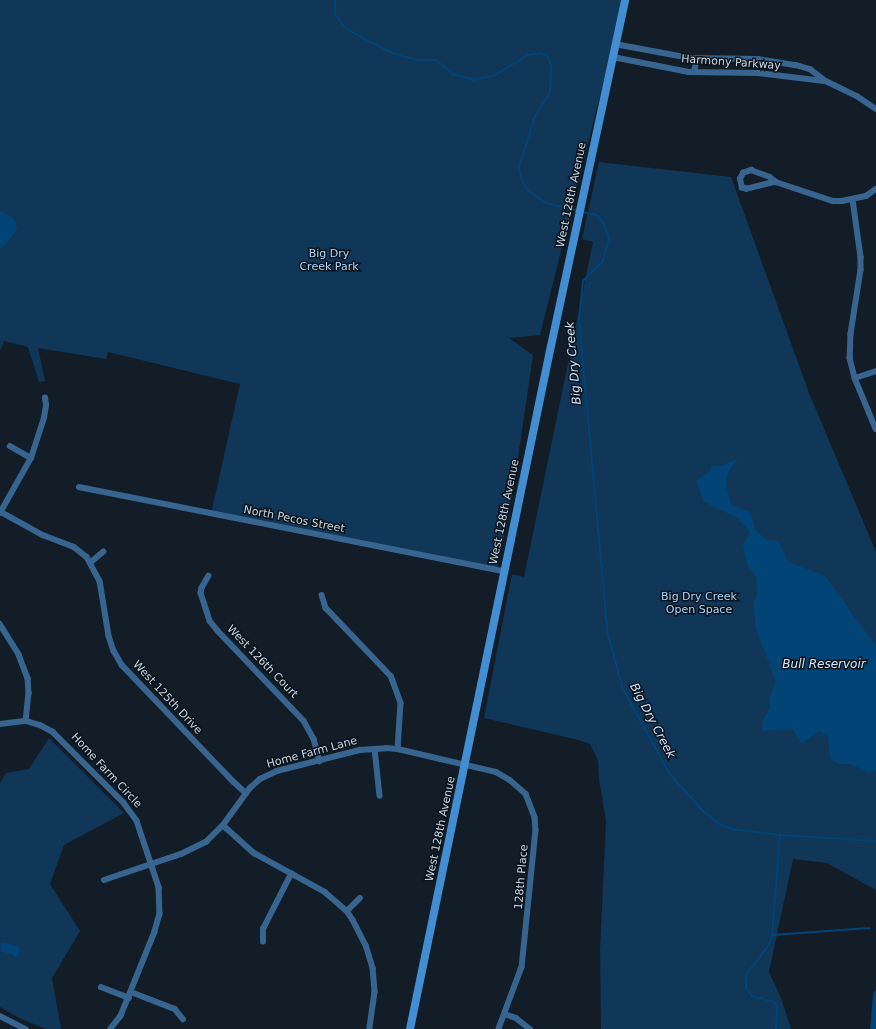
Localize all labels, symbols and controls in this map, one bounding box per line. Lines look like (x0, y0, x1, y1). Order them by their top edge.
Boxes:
street label: Harmony Parkway (681, 53, 781, 73)
street label: West 128th Avenue (554, 141, 590, 249)
park label: Big Dry Creek Park (299, 248, 359, 274)
water label: Big Dry Creek (563, 321, 585, 405)
street label: West 128th Avenue (487, 458, 523, 566)
street label: North Pecos Street (242, 504, 346, 536)
park label: Big Dry Creek Open Space (661, 591, 737, 617)
street label: West 126th Court (224, 623, 300, 701)
water label: Bull Reservoir (782, 658, 866, 672)
street label: West 125th Drive (130, 659, 204, 737)
water label: Big Dry Creek (626, 681, 678, 761)
street label: Home Farm Circle (68, 731, 144, 811)
street label: Home Farm Lane (265, 735, 359, 771)
street label: West 128th Avenue (423, 775, 459, 883)
street label: 128th Place (513, 844, 531, 910)

